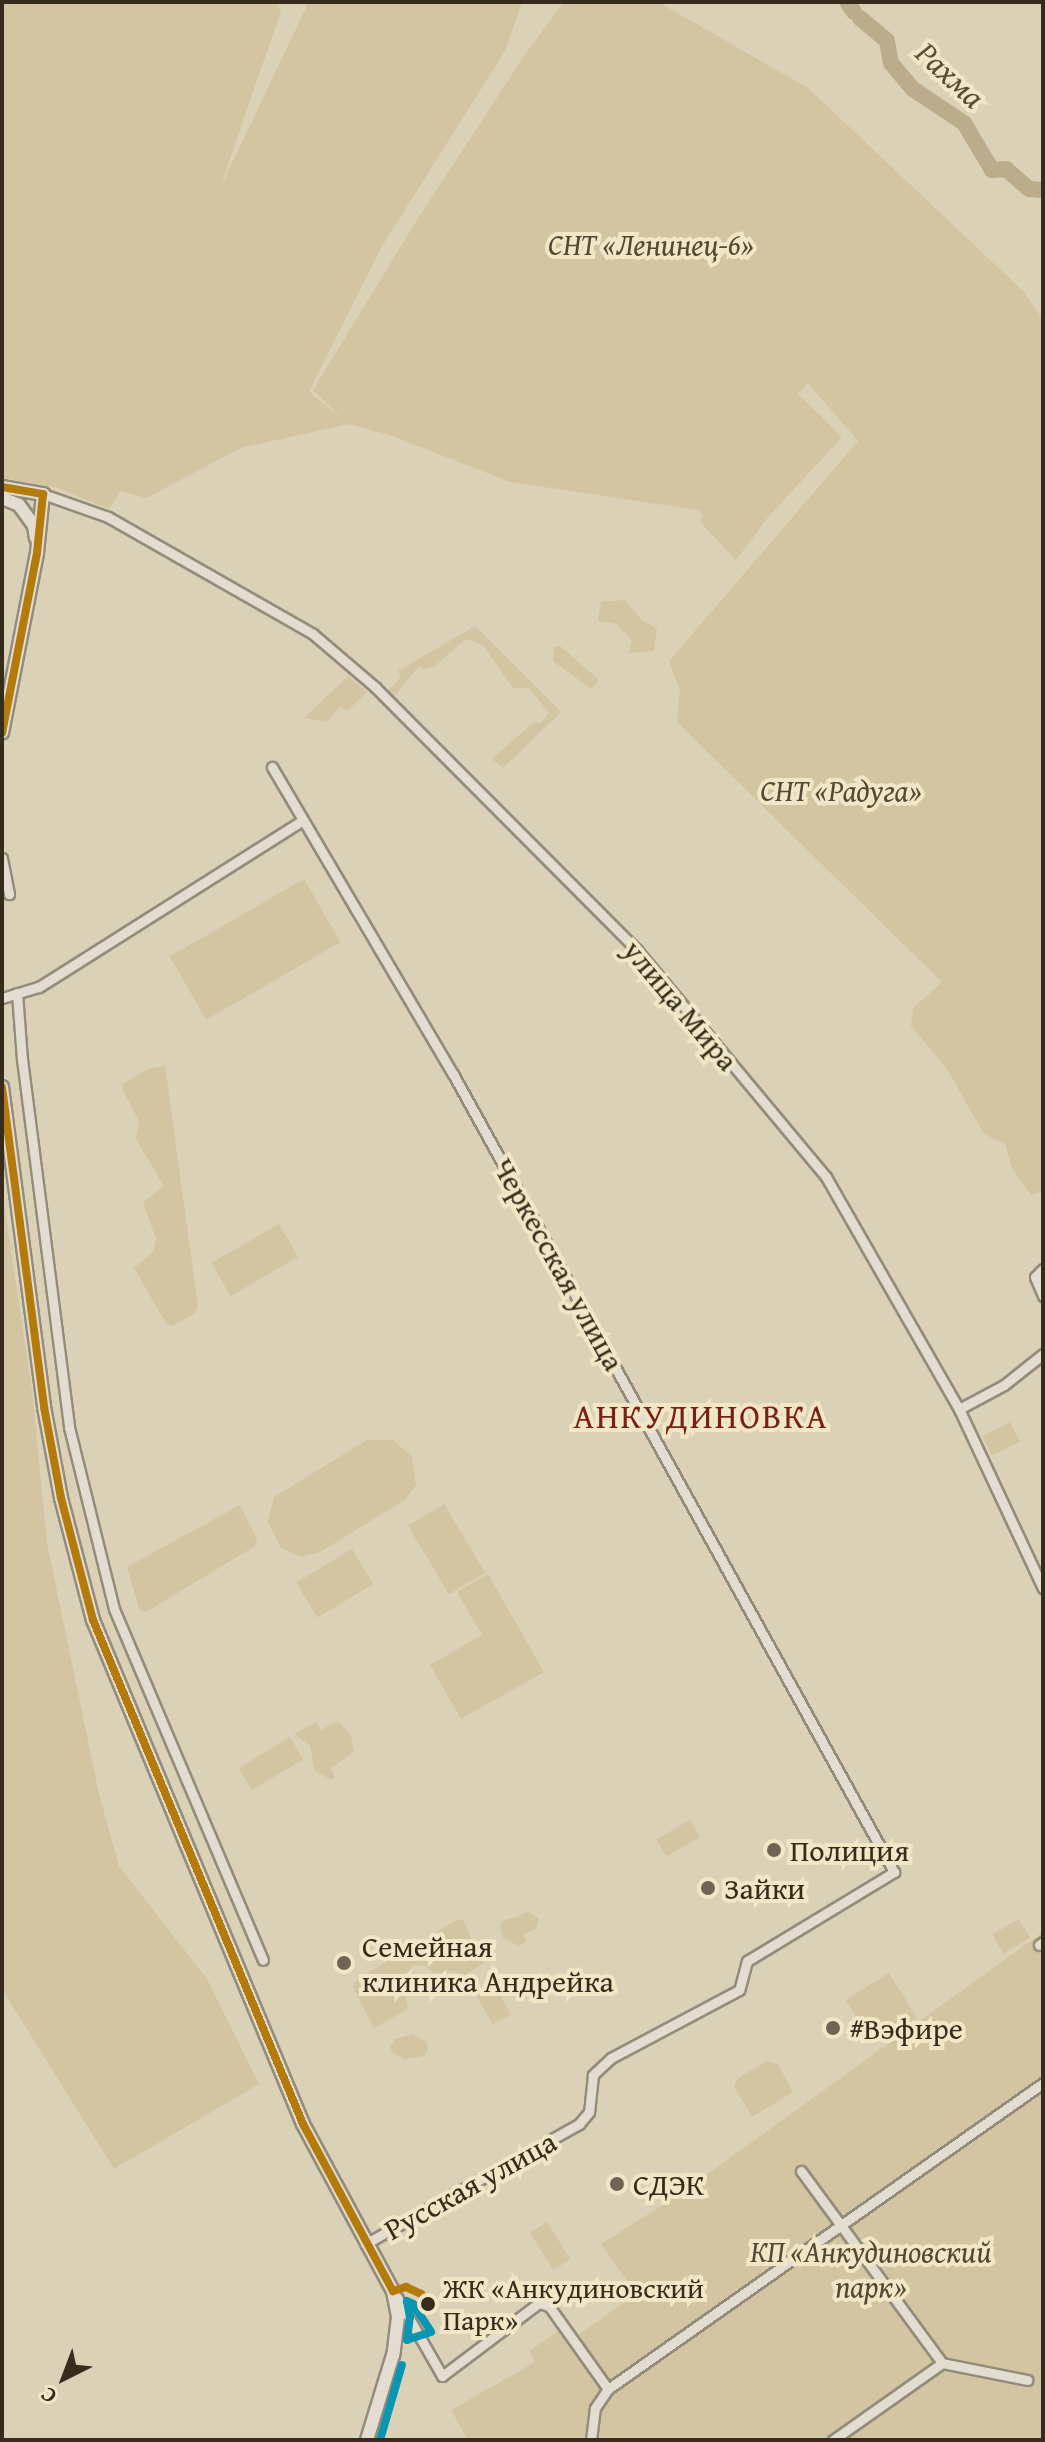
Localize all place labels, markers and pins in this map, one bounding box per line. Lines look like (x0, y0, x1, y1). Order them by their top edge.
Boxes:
place label: Полиция (790, 1832, 909, 1868)
marker: Полиция (765, 1841, 783, 1859)
place label: Зайки (724, 1870, 805, 1906)
marker: Зайки (699, 1879, 717, 1897)
place label: Семейная клиника Андрейка (362, 1928, 614, 1998)
marker: Семейная клиника Андрейка (333, 1952, 355, 1974)
place label: #Вэфире (849, 2010, 963, 2046)
marker: #Вэфире (824, 2019, 842, 2037)
place label: СДЭК (633, 2166, 704, 2202)
marker: СДЭК (608, 2175, 626, 2193)
place label: ЖК «Анкудиновский Парк» (443, 2271, 704, 2337)
marker: ЖК «Анкудиновский Парк» (420, 2296, 436, 2312)

